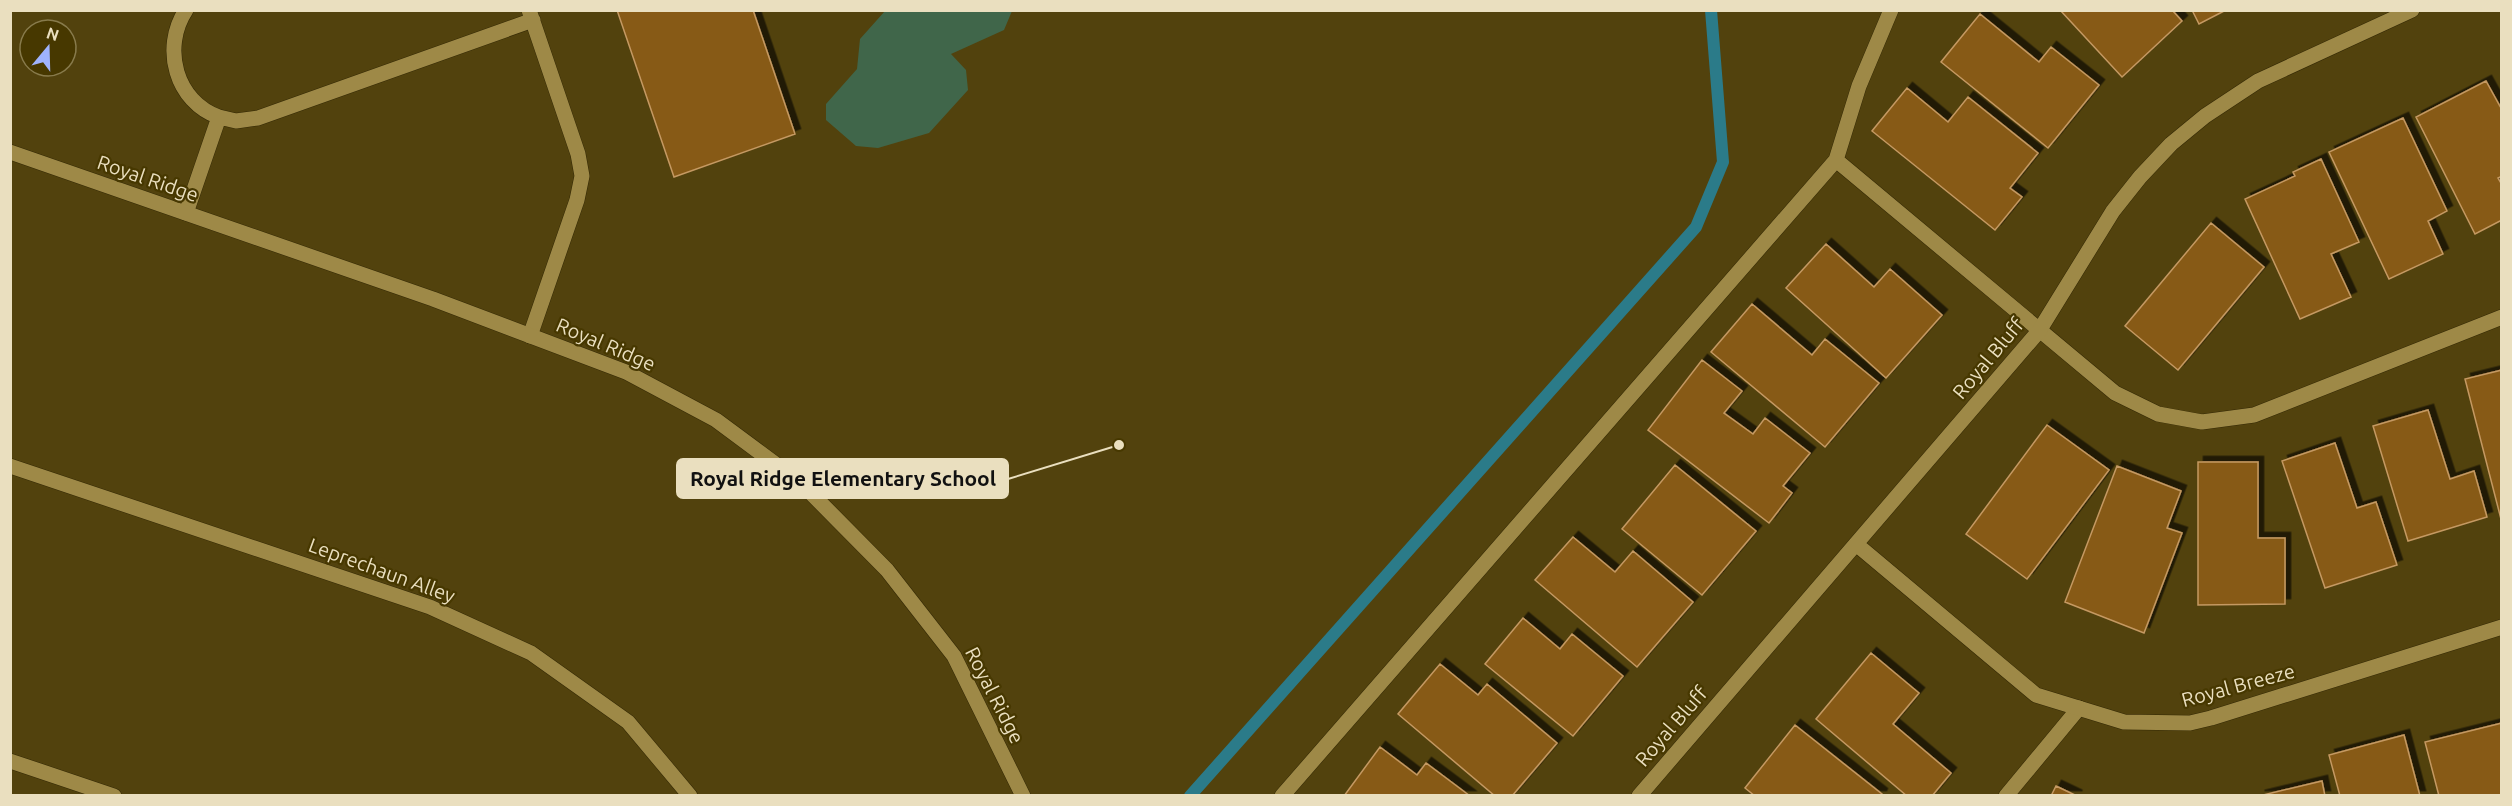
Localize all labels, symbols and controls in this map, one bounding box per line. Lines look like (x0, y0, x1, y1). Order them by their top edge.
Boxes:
north arrow (18, 18, 78, 78)
text: N (44, 23, 61, 44)
street label: Royal Ridge (94, 150, 202, 206)
street label: Royal Bluff (1948, 312, 2029, 403)
street label: Royal Ridge (553, 313, 659, 375)
callout: Royal Ridge Elementary School (677, 459, 1008, 498)
text: Royal Ridge Elementary School (690, 466, 996, 490)
street label: Leprechaun Alley (306, 533, 459, 607)
street label: Royal Ridge (961, 643, 1029, 747)
street label: Royal Breeze (2179, 659, 2297, 711)
street label: Royal Bluff (1630, 681, 1712, 771)

